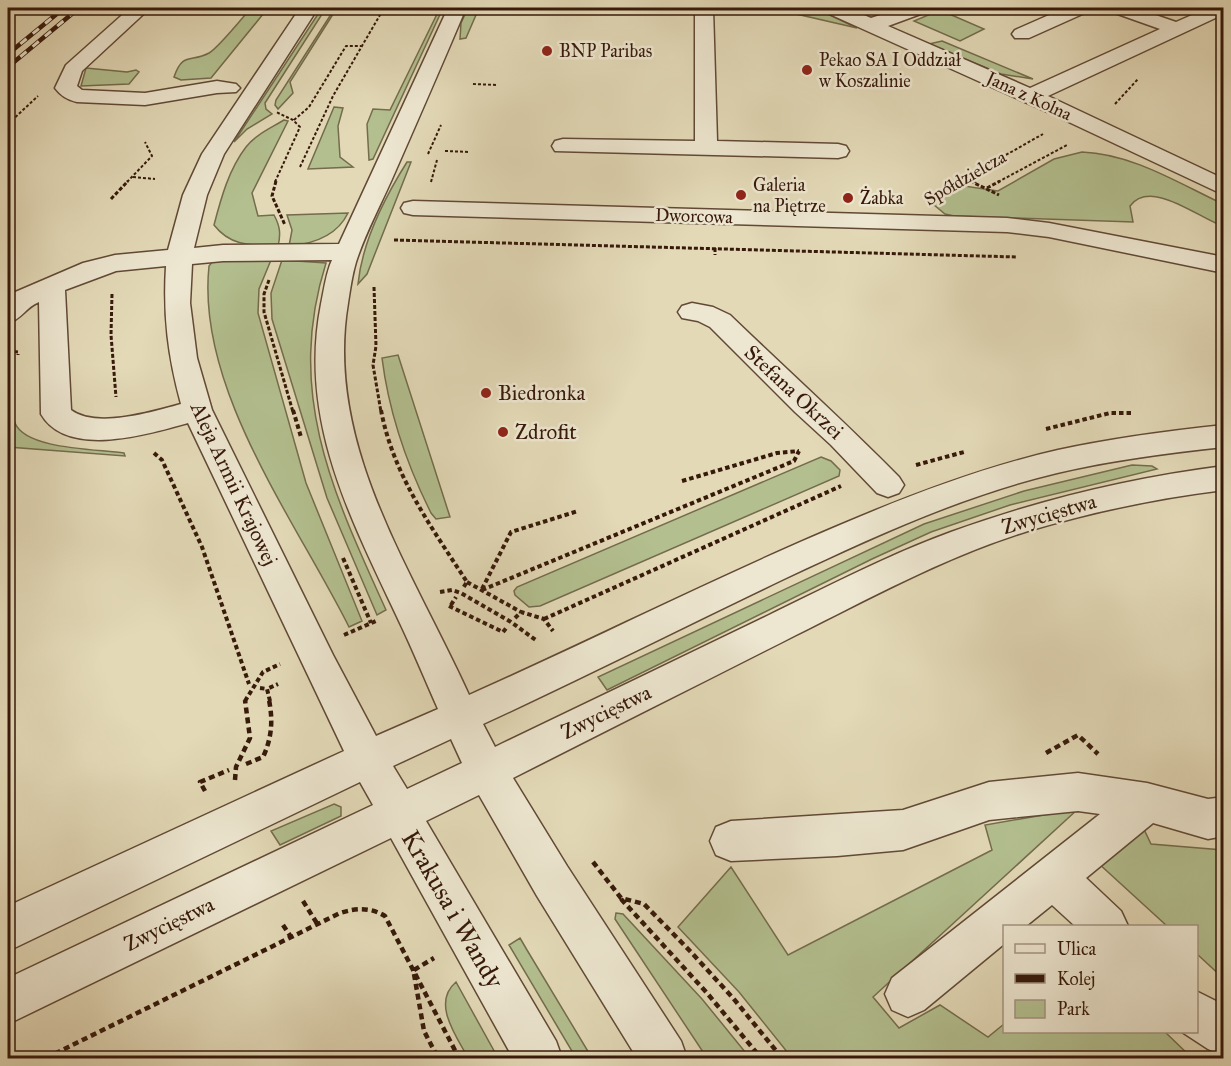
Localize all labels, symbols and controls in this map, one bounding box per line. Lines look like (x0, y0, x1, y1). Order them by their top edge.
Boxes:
place label: BNP Paribas (559, 40, 652, 62)
marker: BNP Paribas (540, 44, 554, 58)
place label: Pekao SA I Oddział w Koszalinie (819, 49, 961, 92)
marker: Pekao SA I Oddział w Koszalinie (800, 63, 814, 77)
street label: Jana z Kolna (981, 66, 1076, 126)
street label: Spółdzielcza (920, 145, 1010, 210)
place label: Galeria na Piętrze (753, 174, 826, 217)
place label: Żabka (860, 186, 904, 209)
marker: Galeria na Piętrze (734, 188, 748, 202)
marker: Żabka (841, 191, 855, 205)
street label: Dworcowa (655, 204, 734, 228)
street label: Stefana Okrzei (739, 339, 849, 445)
place label: Biedronka (498, 380, 585, 406)
marker: Biedronka (479, 386, 493, 400)
street label: Aleja Armii Krajowej (184, 397, 283, 570)
place label: Zdrofit (515, 419, 577, 445)
marker: Zdrofit (496, 425, 510, 439)
street label: Zwycięstwa (999, 488, 1099, 540)
street label: Zwycięstwa (557, 679, 655, 745)
street label: Krakusa i Wandy (395, 824, 512, 995)
street label: Zwycięstwa (120, 891, 218, 957)
legend (1003, 925, 1198, 1033)
text: Ulica (1057, 938, 1097, 960)
text: Kolej (1057, 968, 1095, 990)
text: Park (1057, 998, 1090, 1020)

